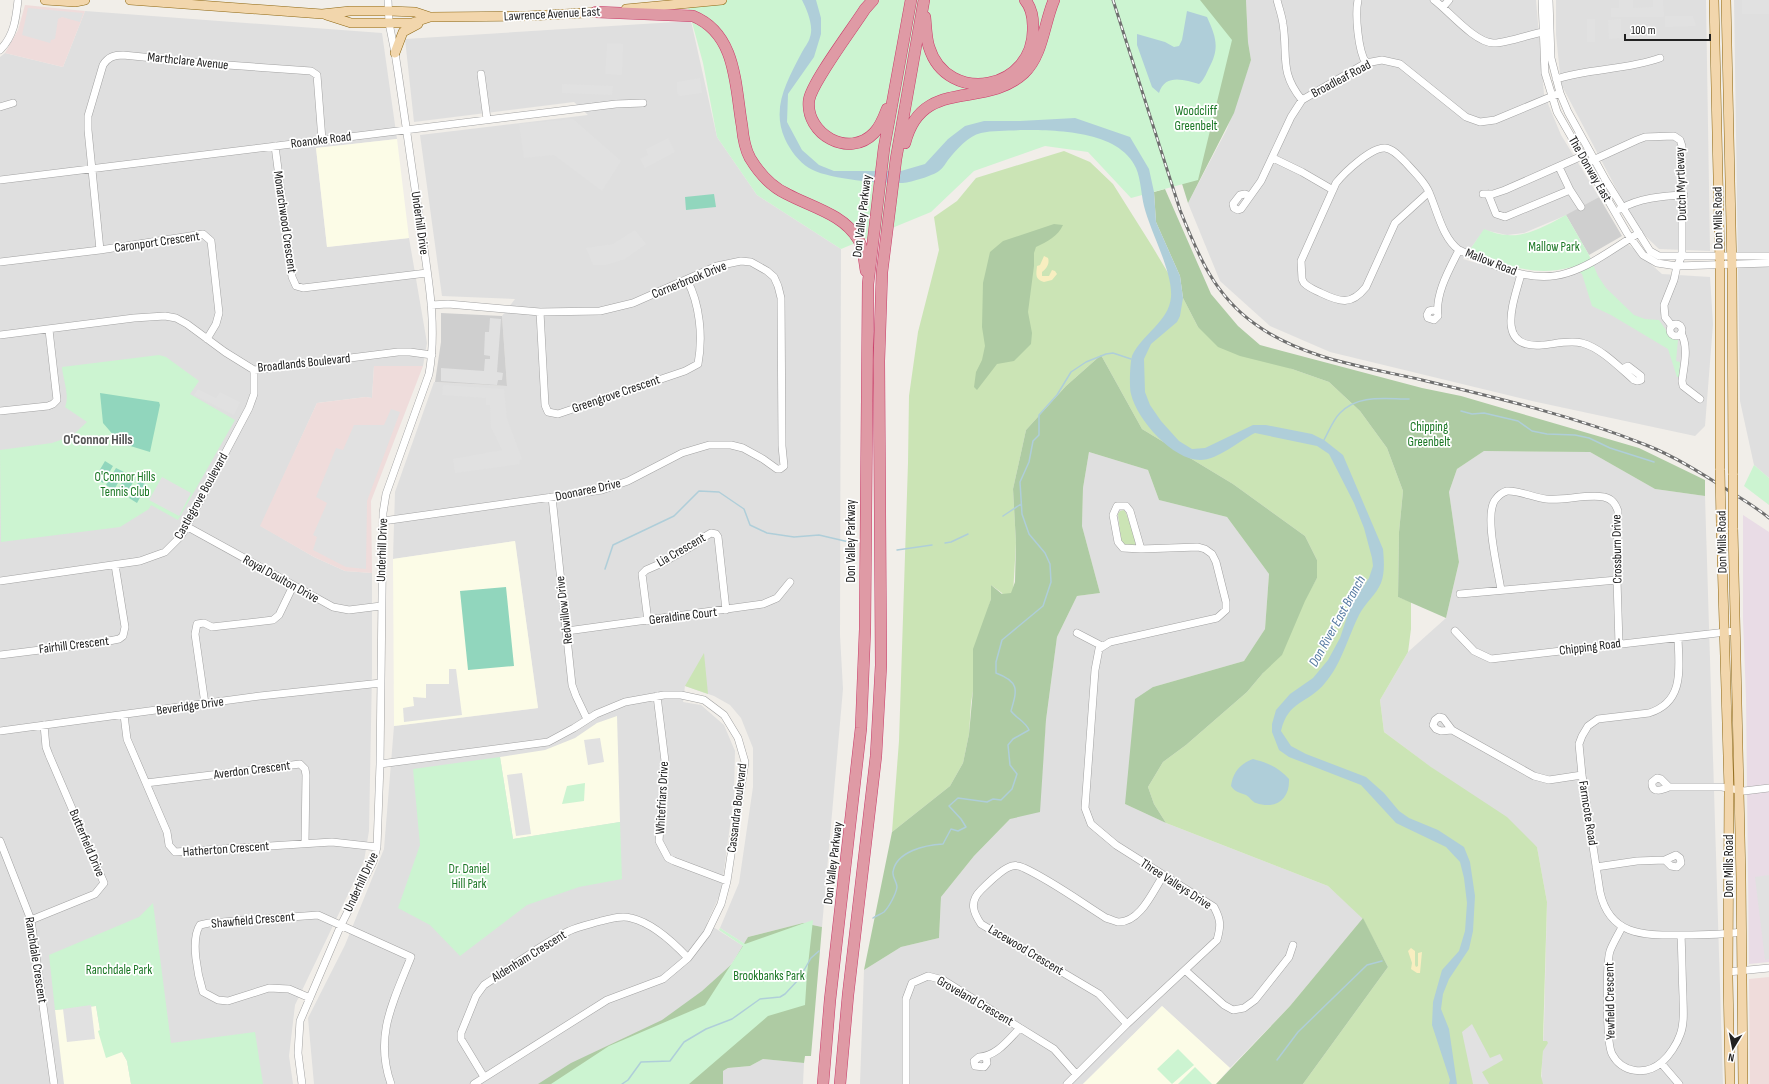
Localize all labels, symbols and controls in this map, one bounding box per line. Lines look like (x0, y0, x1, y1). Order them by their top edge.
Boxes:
street label: Lawrence Avenue East (503, 3, 601, 25)
scale bar (1625, 16, 1710, 42)
text: 100 m (1631, 23, 1656, 38)
street label: Marthclare Avenue (147, 49, 229, 73)
street label: Broadleaf Road (1308, 57, 1374, 101)
park label: Woodcliff Greenbelt (1174, 103, 1218, 134)
street label: Roanoke Road (290, 128, 352, 152)
street label: The Donway East (1565, 133, 1615, 205)
street label: Dutch Myrtleway (1672, 147, 1690, 221)
street label: Monarchwood Crescent (270, 170, 300, 274)
street label: Don Valley Parkway (849, 174, 875, 258)
street label: Don Mills Road (1709, 186, 1727, 250)
street label: Underhill Drive (408, 190, 432, 256)
street label: Caronport Crescent (113, 228, 201, 256)
park label: Mallow Park (1528, 239, 1580, 255)
street label: Mallow Road (1463, 245, 1519, 279)
street label: Cornerbrook Drive (649, 258, 729, 302)
street label: Broadlands Boulevard (257, 350, 351, 376)
street label: Greengrove Crescent (570, 371, 662, 417)
park label: Chipping Greenbelt (1407, 419, 1451, 450)
district label: O'Connor Hills (63, 431, 133, 448)
street label: Castlegrove Boulevard (171, 450, 231, 542)
park label: O'Connor Hills Tennis Club (95, 469, 156, 500)
street label: Doonaree Drive (554, 475, 622, 505)
street label: Don Valley Parkway (843, 499, 859, 583)
street label: Don Mills Road (1713, 510, 1731, 574)
street label: Crossburn Drive (1608, 514, 1626, 584)
street label: Underhill Drive (373, 518, 391, 582)
street label: Lia Crescent (654, 530, 708, 570)
street label: Royal Doulton Drive (240, 551, 322, 607)
water label: Don River East Branch (1305, 572, 1369, 669)
street label: Redwillow Drive (552, 575, 576, 645)
street label: Geraldine Court (648, 604, 718, 628)
street label: Fairhill Crescent (38, 633, 110, 657)
street label: Chipping Road (1558, 635, 1622, 659)
street label: Beveridge Drive (155, 693, 225, 719)
street label: Averdon Crescent (212, 757, 291, 783)
street label: Whitefriars Drive (652, 761, 672, 835)
street label: Cassandra Boulevard (724, 762, 750, 854)
street label: Farmcote Road (1575, 780, 1601, 846)
street label: Butterfield Drive (66, 807, 108, 879)
street label: Don Valley Parkway (820, 821, 846, 905)
street label: Don Mills Road (1721, 835, 1737, 897)
street label: Hatherton Crescent (182, 838, 270, 860)
street label: Underhill Drive (340, 850, 382, 914)
street label: Three Valleys Drive (1137, 855, 1215, 913)
park label: Dr. Daniel Hill Park (449, 861, 489, 892)
street label: Shawfield Crescent (211, 908, 295, 932)
street label: Ranchdale Crescent (21, 916, 51, 1004)
street label: Lacewood Crescent (985, 921, 1067, 979)
street label: Aldenham Crescent (488, 927, 569, 986)
park label: Ranchdale Park (86, 962, 152, 978)
street label: Yewfield Crescent (1601, 962, 1619, 1040)
park label: Brookbanks Park (733, 968, 805, 984)
street label: Groveland Crescent (934, 973, 1016, 1029)
north arrow (1713, 1028, 1753, 1068)
text: N (1727, 1050, 1735, 1064)

